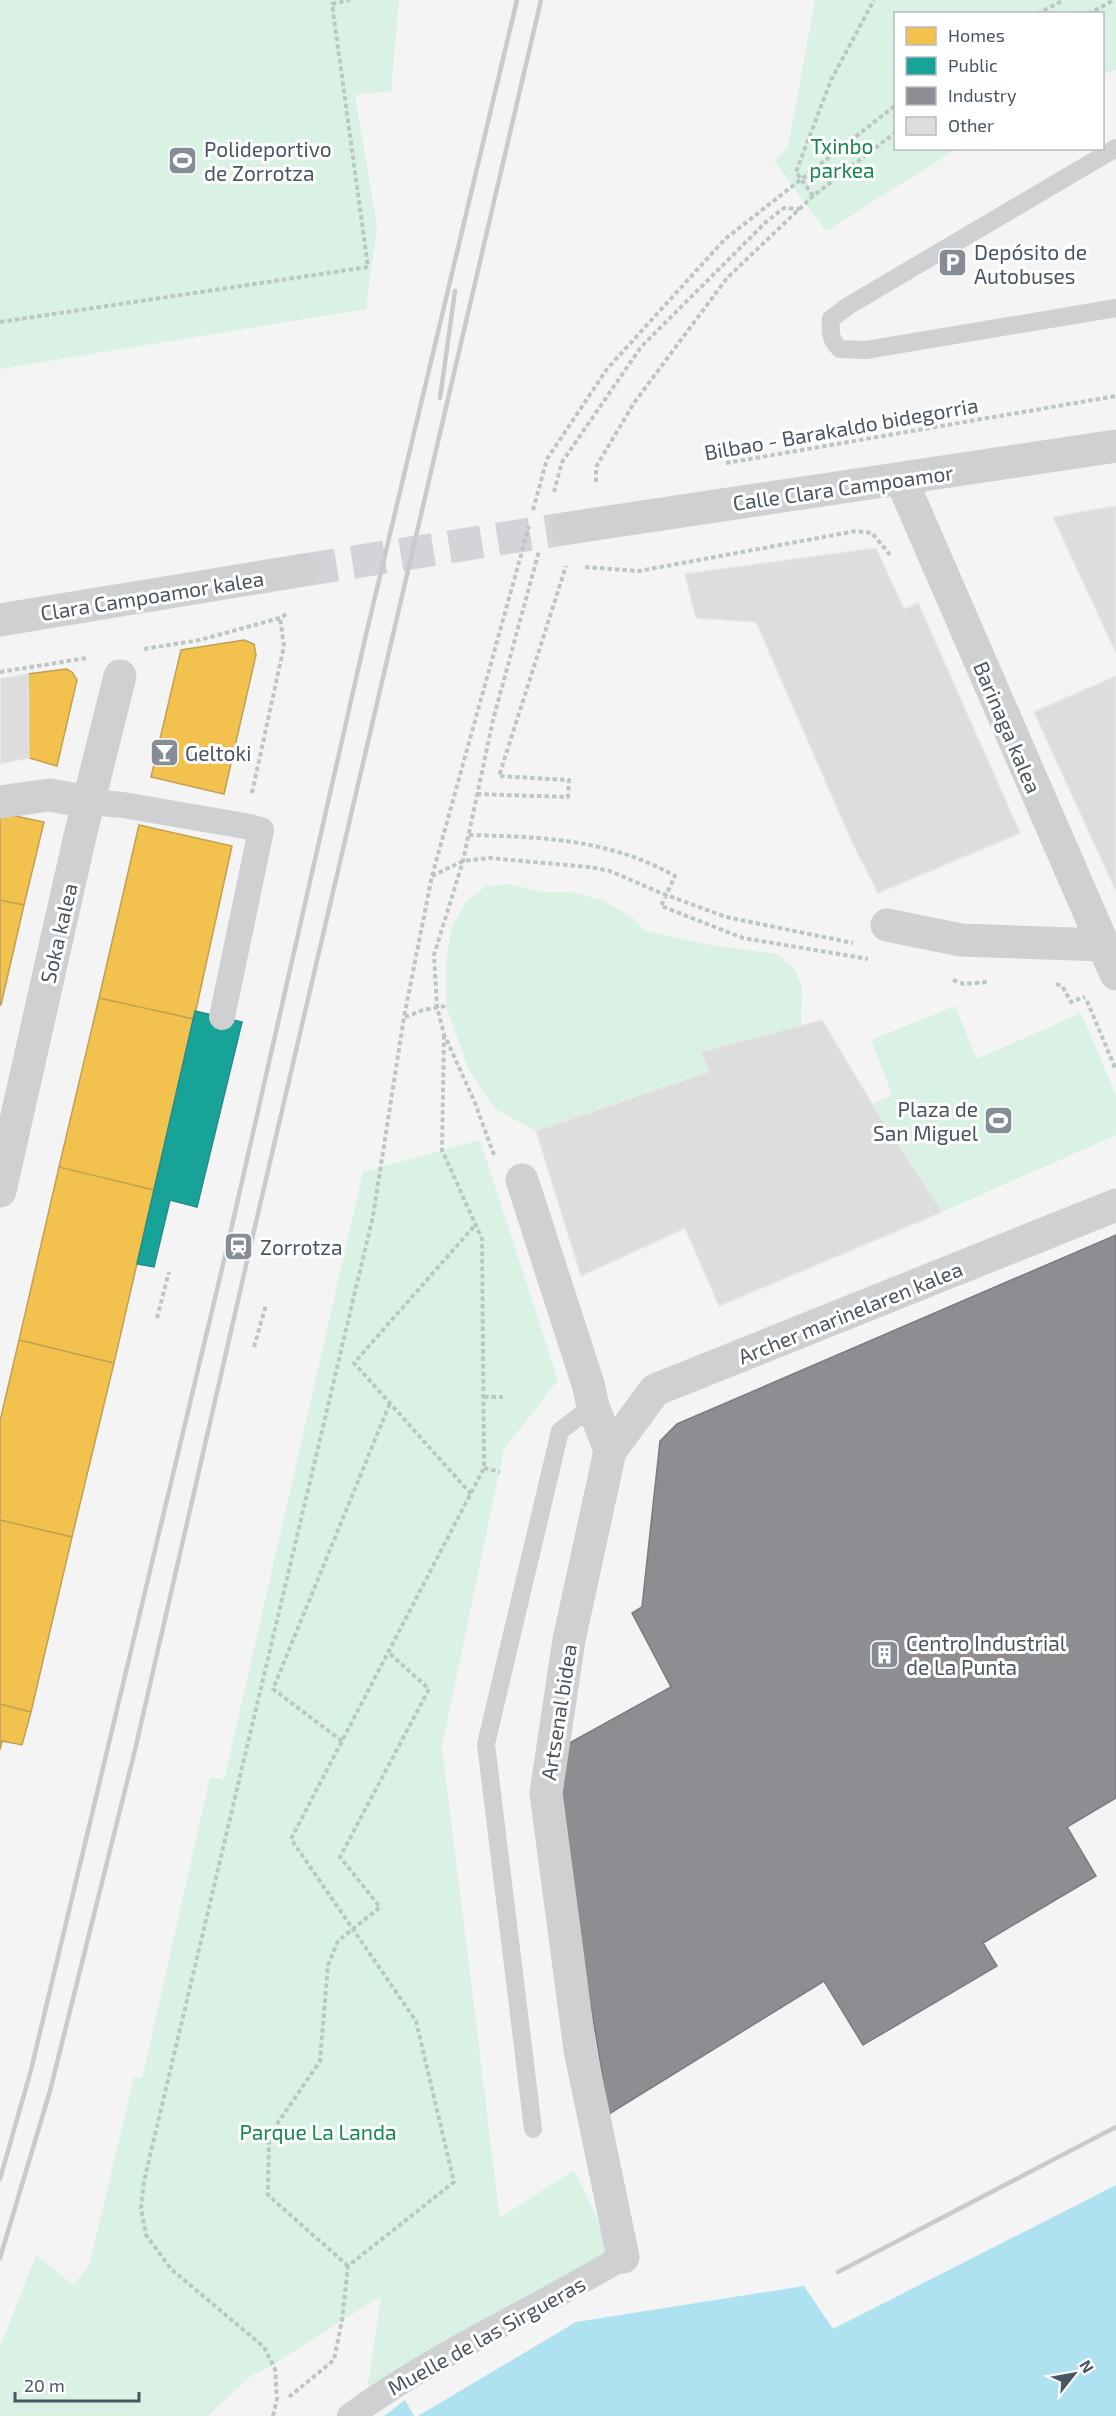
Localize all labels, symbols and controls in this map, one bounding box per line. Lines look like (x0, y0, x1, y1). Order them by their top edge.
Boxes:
legend (894, 12, 1104, 150)
text: Homes (948, 24, 1005, 46)
text: Public (948, 54, 998, 76)
text: Industry (948, 84, 1017, 106)
text: Other (948, 114, 994, 136)
park label: Txinbo parkea (809, 133, 875, 182)
place label: Polideportivo de Zorrotza (204, 136, 332, 185)
sports icon: Polideportivo de Zorrotza (167, 144, 199, 176)
place label: Depósito de Autobuses (974, 239, 1087, 288)
parking icon: Depósito de Autobuses (937, 247, 969, 279)
street label: Bilbao - Barakaldo bidegorria (702, 392, 980, 464)
street label: Calle Clara Campoamor (731, 459, 956, 515)
street label: Clara Campoamor kalea (38, 565, 266, 625)
street label: Barinaga kalea (969, 657, 1047, 797)
bar icon: Geltoki (148, 736, 180, 768)
place label: Geltoki (185, 740, 251, 765)
street label: Soka kalea (34, 881, 82, 985)
place label: Plaza de San Miguel (873, 1096, 979, 1145)
sports icon: Plaza de San Miguel (983, 1104, 1015, 1136)
station icon: Zorrotza (223, 1230, 255, 1262)
place label: Zorrotza (260, 1234, 343, 1259)
street label: Archer marinelaren kalea (734, 1255, 966, 1369)
place label: Centro Industrial de La Punta (906, 1630, 1067, 1679)
building icon: Centro Industrial de La Punta (869, 1638, 901, 1670)
street label: Artsenal bidea (535, 1642, 581, 1782)
park label: Parque La Landa (239, 2119, 397, 2144)
street label: Muelle de las Sirgueras (383, 2270, 589, 2400)
north arrow (1044, 2344, 1104, 2404)
text: N (1076, 2356, 1098, 2376)
scale bar (15, 2365, 140, 2403)
text: 20 m (24, 2374, 65, 2396)

